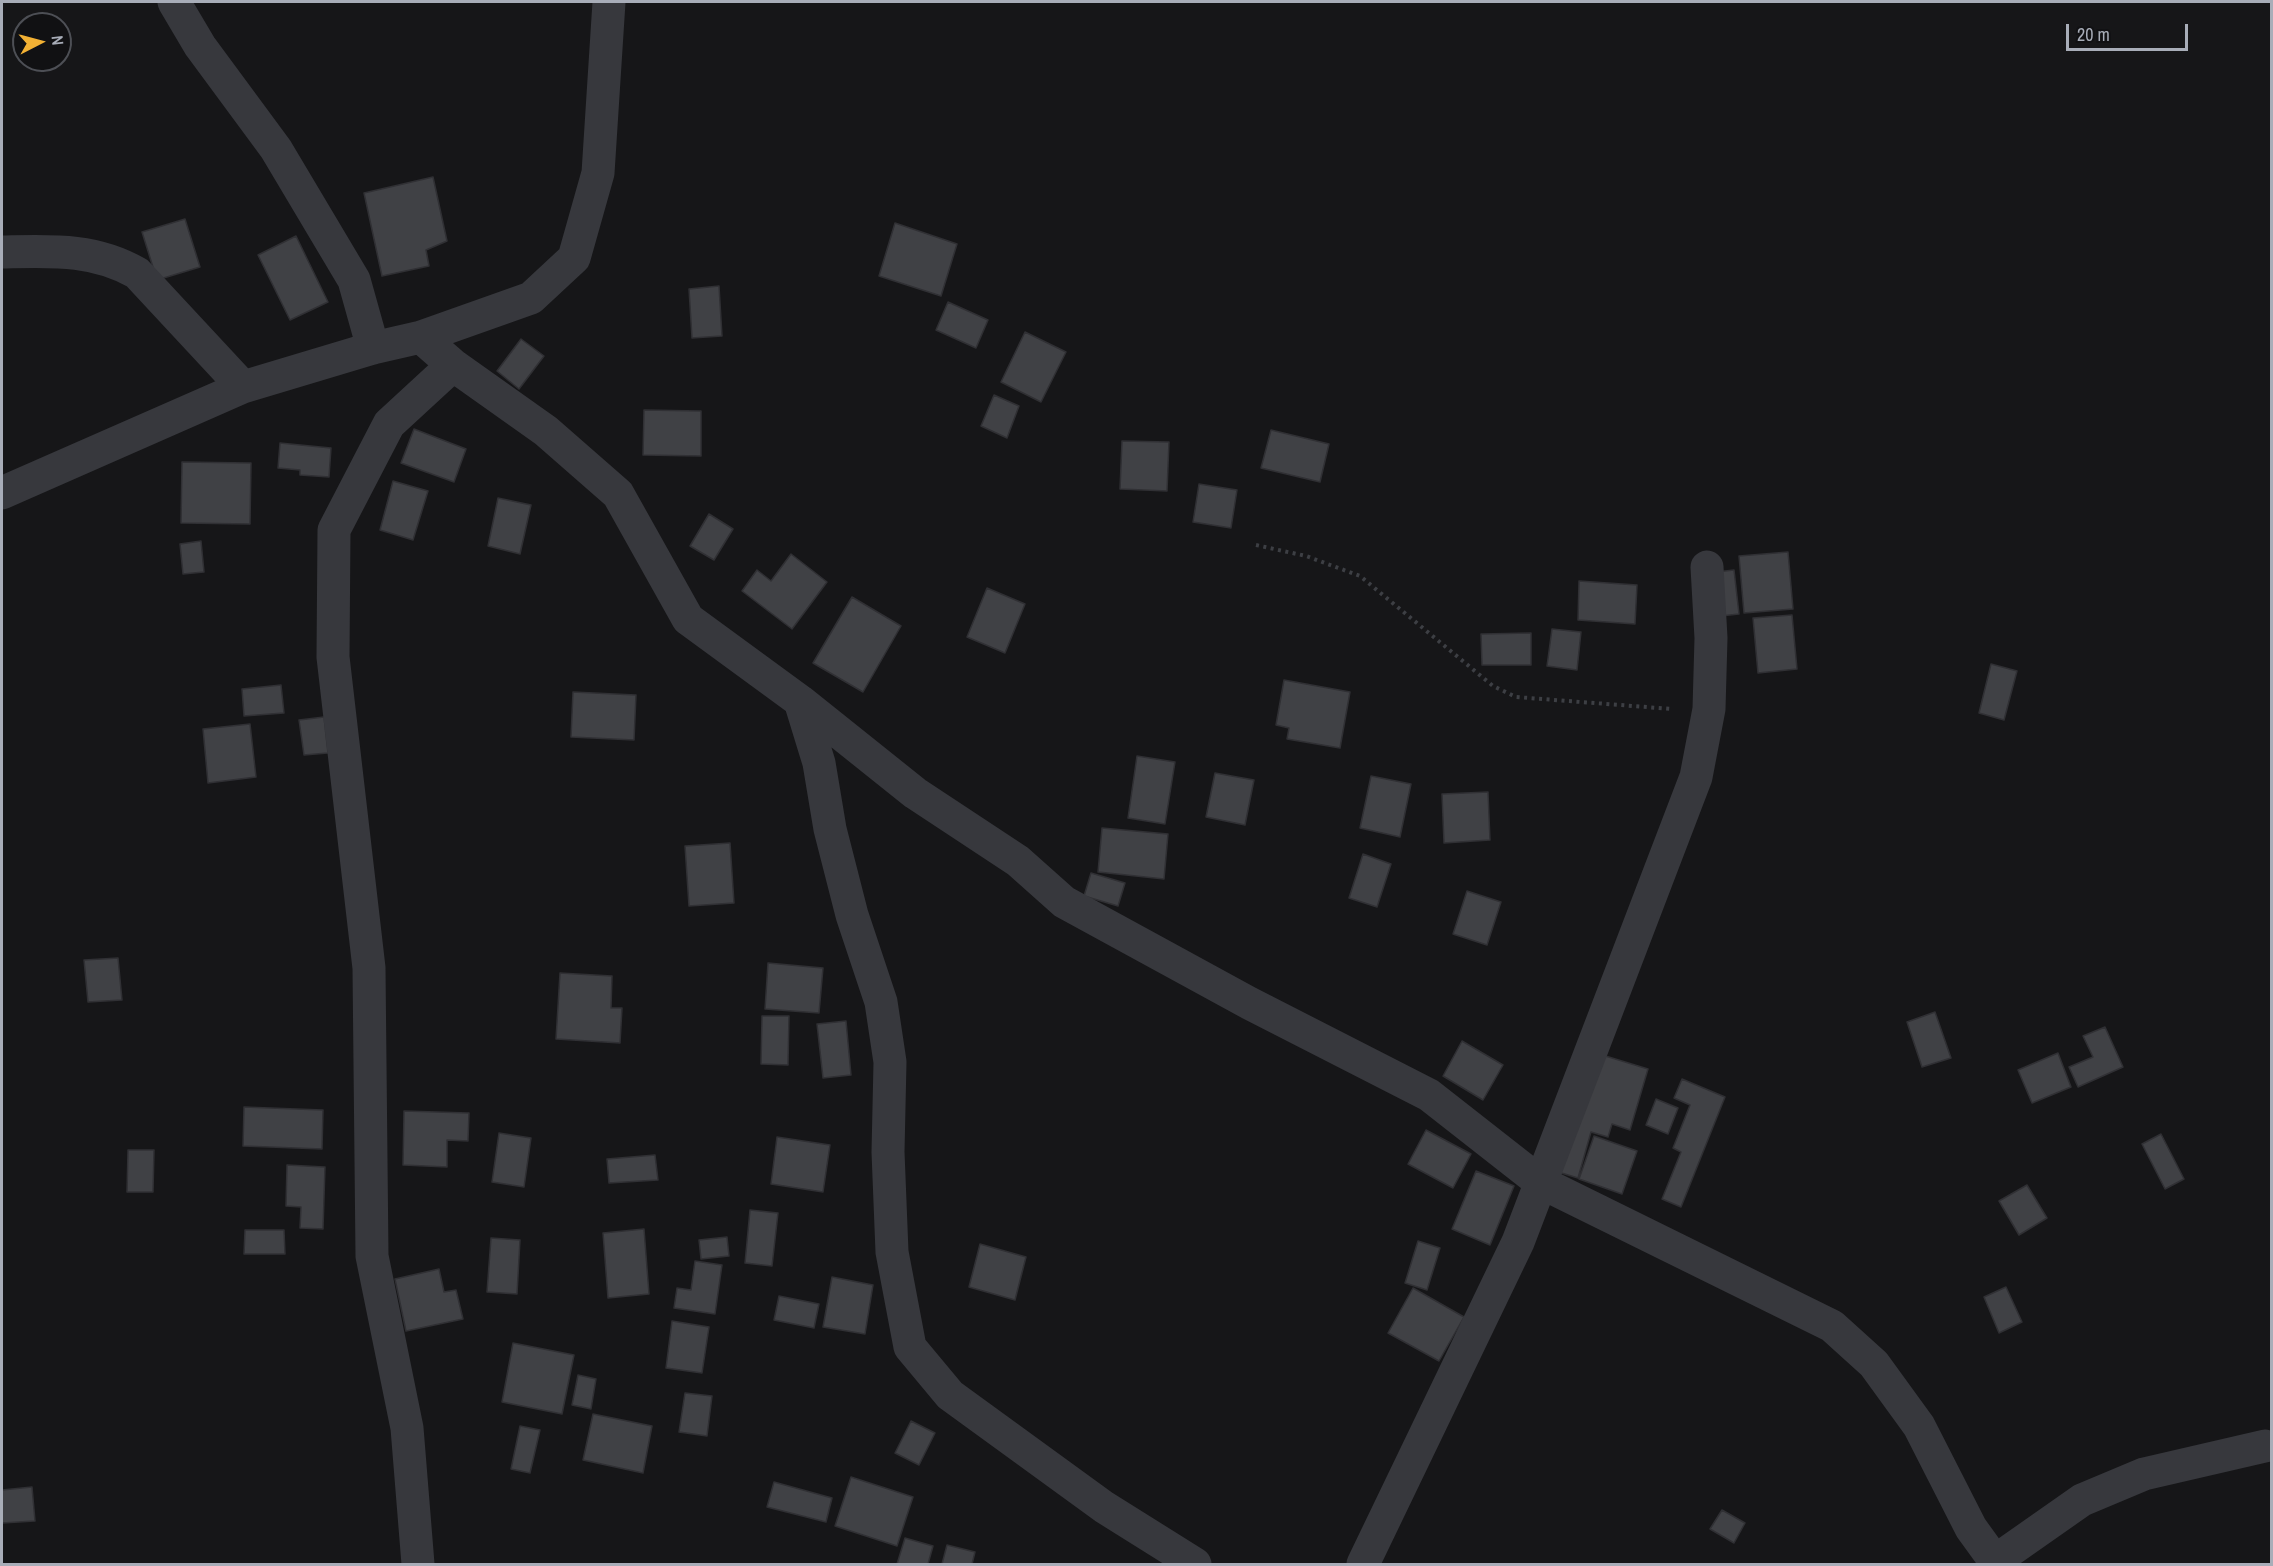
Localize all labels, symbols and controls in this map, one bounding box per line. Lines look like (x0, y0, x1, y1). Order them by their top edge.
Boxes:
north arrow (12, 12, 72, 72)
scale bar (2069, 12, 2190, 50)
text: 20 m (2077, 22, 2110, 47)
text: N (46, 34, 69, 46)

